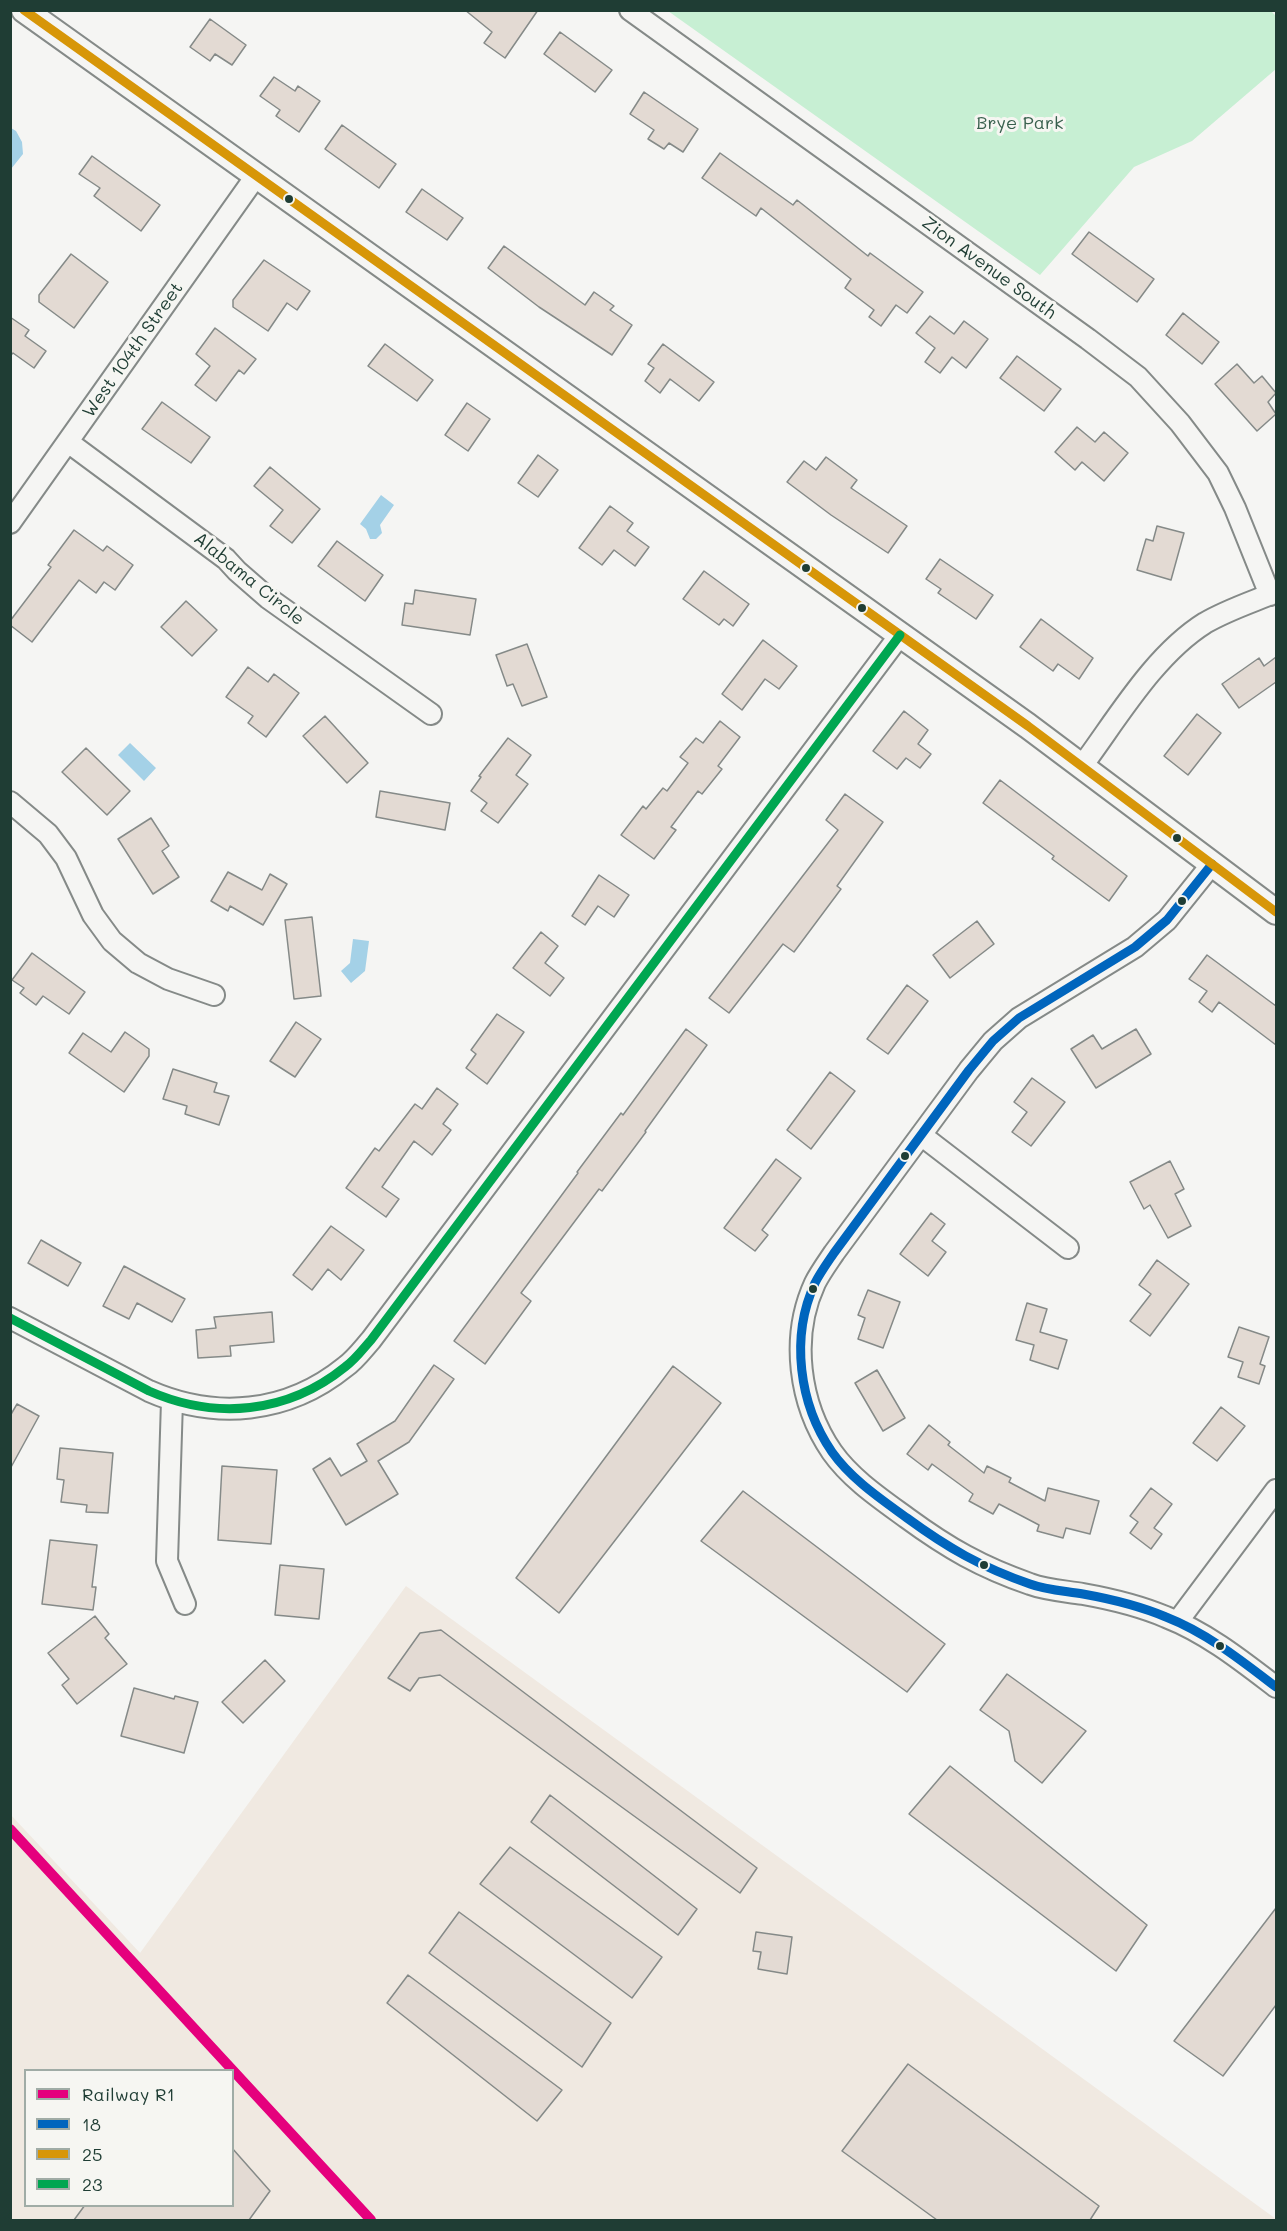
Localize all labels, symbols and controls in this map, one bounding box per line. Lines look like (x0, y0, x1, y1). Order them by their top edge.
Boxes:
park label: Brye Park (976, 112, 1064, 134)
unlabelled marker (283, 193, 295, 205)
street label: Zion Avenue South (918, 212, 1060, 324)
street label: West 104th Street (78, 278, 188, 422)
street label: Alabama Circle (189, 528, 309, 630)
unlabelled marker (800, 562, 812, 574)
unlabelled marker (856, 602, 868, 614)
unlabelled marker (1171, 832, 1183, 844)
unlabelled marker (1176, 895, 1188, 907)
unlabelled marker (899, 1150, 911, 1162)
unlabelled marker (807, 1283, 819, 1295)
unlabelled marker (978, 1559, 990, 1571)
unlabelled marker (1214, 1640, 1226, 1652)
legend (24, 2069, 234, 2207)
text: Railway R1 (82, 2082, 175, 2106)
text: 18 (82, 2112, 101, 2136)
text: 25 (82, 2142, 103, 2166)
text: 23 (82, 2172, 103, 2196)

